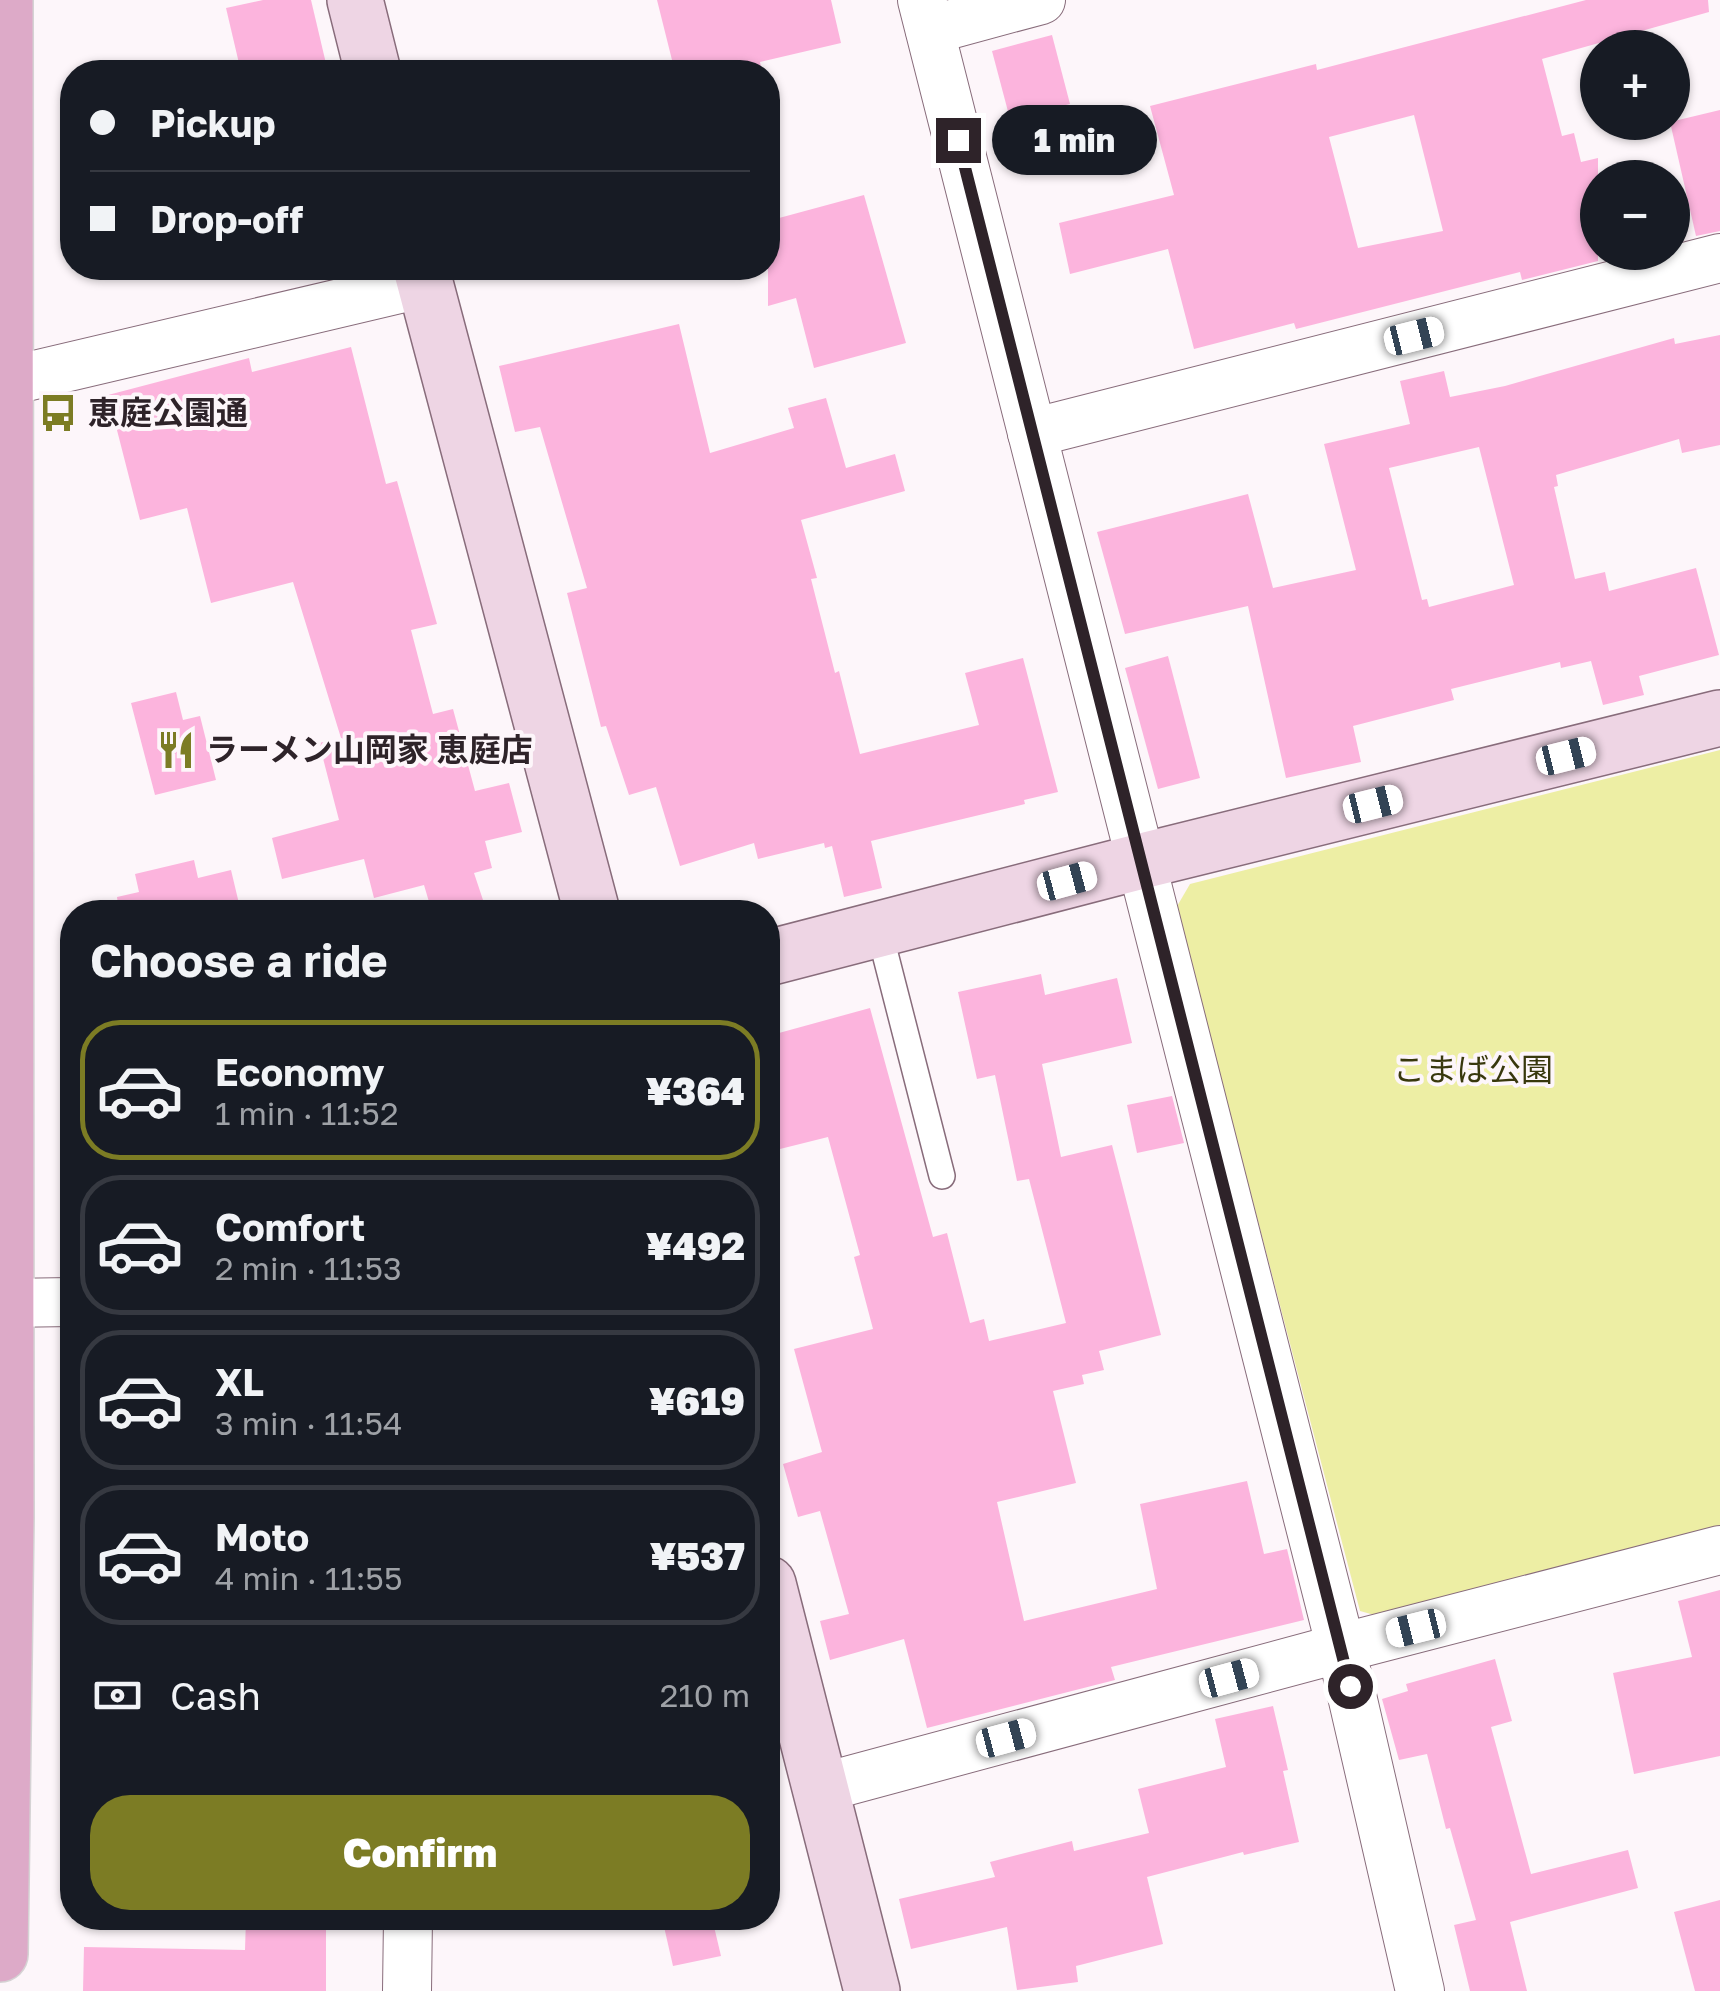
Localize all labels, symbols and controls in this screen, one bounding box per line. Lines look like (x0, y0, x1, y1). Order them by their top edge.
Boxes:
map controls (1580, 30, 1690, 270)
button: + (1580, 30, 1690, 140)
text: Pickup (150, 100, 276, 145)
callout: 1 min (993, 105, 1158, 175)
route end (936, 118, 981, 163)
text: 1 min (1034, 121, 1115, 159)
button: − (1580, 160, 1690, 270)
text: Drop-off (150, 196, 303, 241)
car (1381, 314, 1447, 358)
bus stop icon: 恵庭公園通 (37, 392, 79, 434)
place label: 恵庭公園通 (88, 393, 248, 431)
restaurant icon: ラーメン山岡家 恵庭店 (155, 729, 197, 771)
place label: ラーメン山岡家 恵庭店 (206, 730, 533, 768)
car (1533, 734, 1599, 778)
car (1340, 782, 1406, 826)
car (1034, 859, 1100, 903)
text: Choose a ride (90, 933, 388, 987)
icon: car (95, 1045, 185, 1135)
text: Economy (215, 1049, 384, 1094)
park label: こまば公園 (1393, 1050, 1553, 1088)
text: ¥364 (645, 1068, 745, 1113)
text: 1 min · 11:52 (215, 1094, 398, 1132)
icon: car (95, 1200, 185, 1290)
text: Comfort (215, 1204, 365, 1249)
text: ¥492 (646, 1223, 745, 1268)
text: 2 min · 11:53 (215, 1249, 402, 1287)
icon: car (95, 1355, 185, 1445)
text: XL (215, 1359, 264, 1404)
text: ¥619 (649, 1378, 745, 1423)
text: 3 min · 11:54 (215, 1404, 403, 1442)
icon: car (95, 1510, 185, 1600)
text: Moto (215, 1514, 309, 1559)
text: ¥537 (650, 1533, 745, 1578)
text: 4 min · 11:55 (215, 1559, 402, 1597)
car (1383, 1606, 1449, 1650)
car (1196, 1656, 1262, 1700)
route start (1328, 1664, 1373, 1709)
icon: cash (90, 1668, 145, 1723)
text: Cash (170, 1673, 261, 1718)
text: 210 m (660, 1676, 750, 1714)
car (973, 1716, 1039, 1760)
button: Confirm (90, 1795, 750, 1910)

